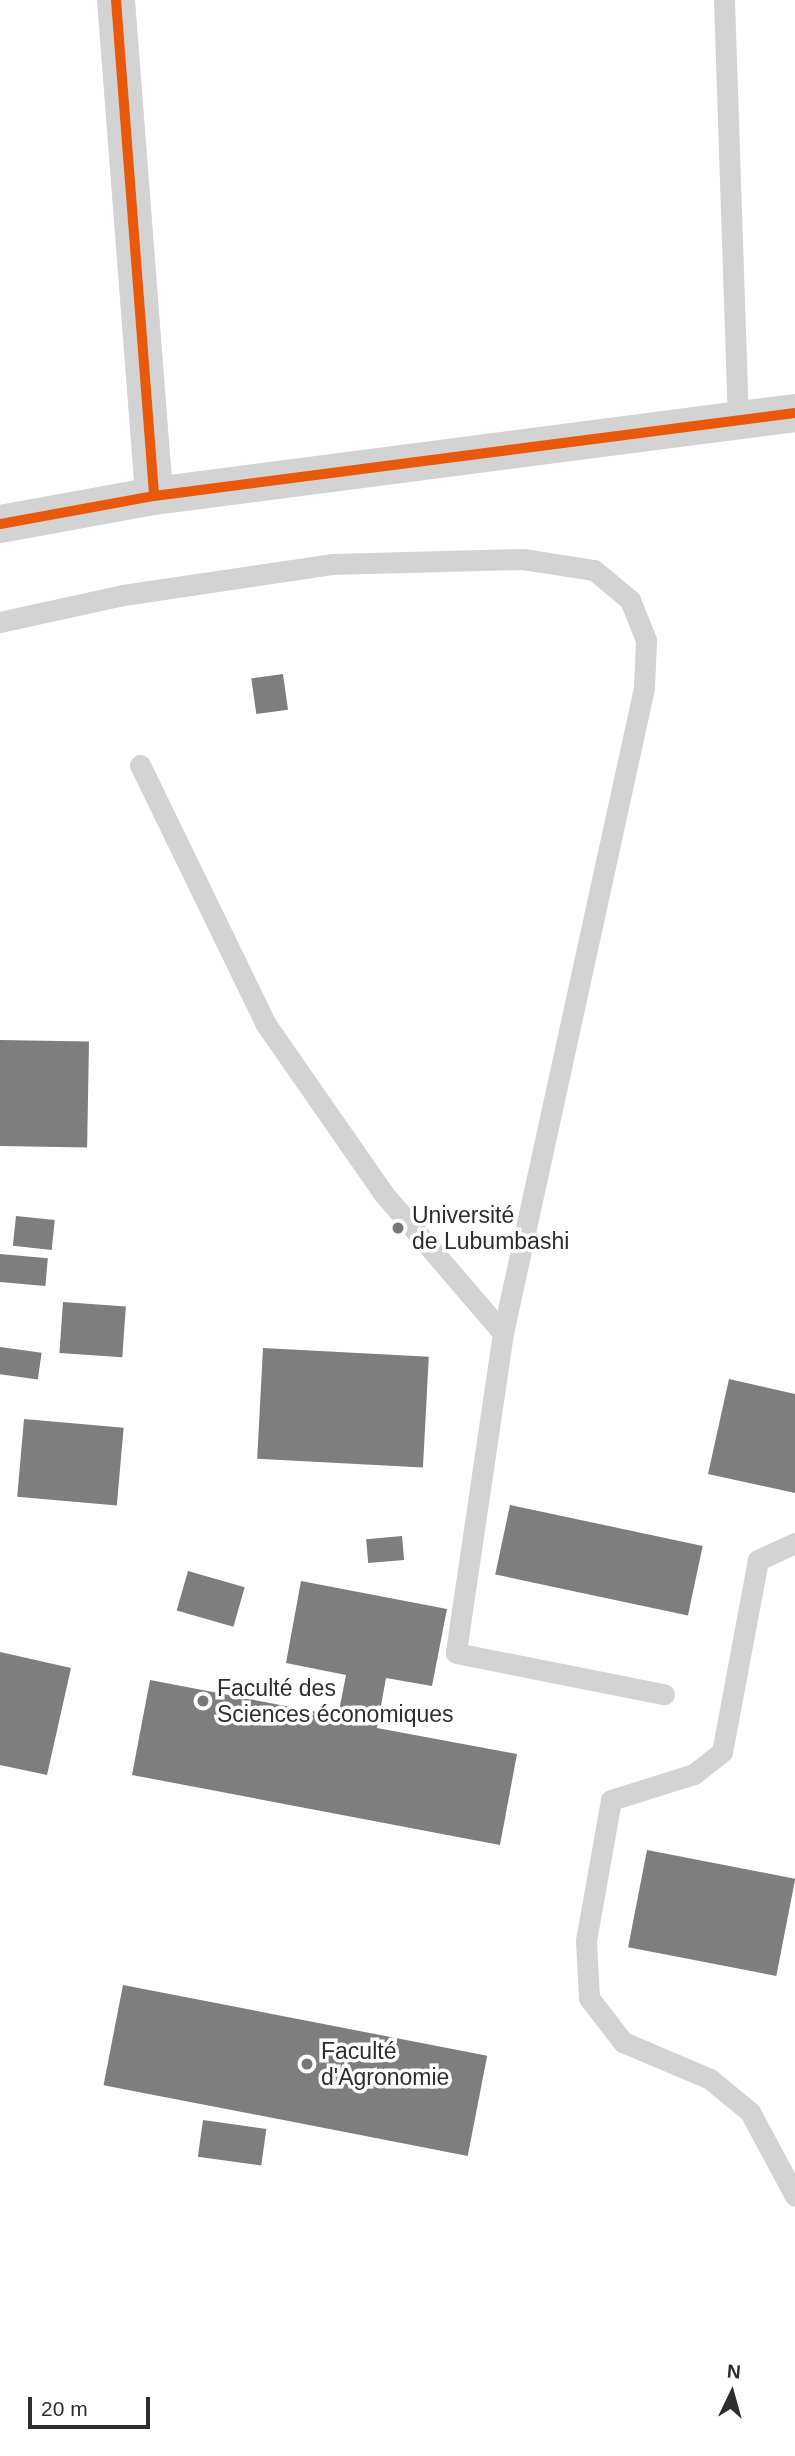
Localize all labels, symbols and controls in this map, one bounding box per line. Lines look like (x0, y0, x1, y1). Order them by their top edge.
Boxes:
place label: Université de Lubumbashi (412, 1201, 569, 1255)
marker: Université de Lubumbashi (390, 1220, 406, 1236)
place label: Faculté des Sciences économiques (217, 1674, 454, 1728)
marker: Faculté des Sciences économiques (195, 1693, 211, 1709)
place label: Faculté d'Agronomie (321, 2037, 449, 2091)
marker: Faculté d'Agronomie (299, 2056, 315, 2072)
north arrow (697, 2358, 767, 2428)
text: N (726, 2361, 742, 2383)
scale bar (32, 2382, 154, 2426)
text: 20 m (41, 2397, 88, 2420)

